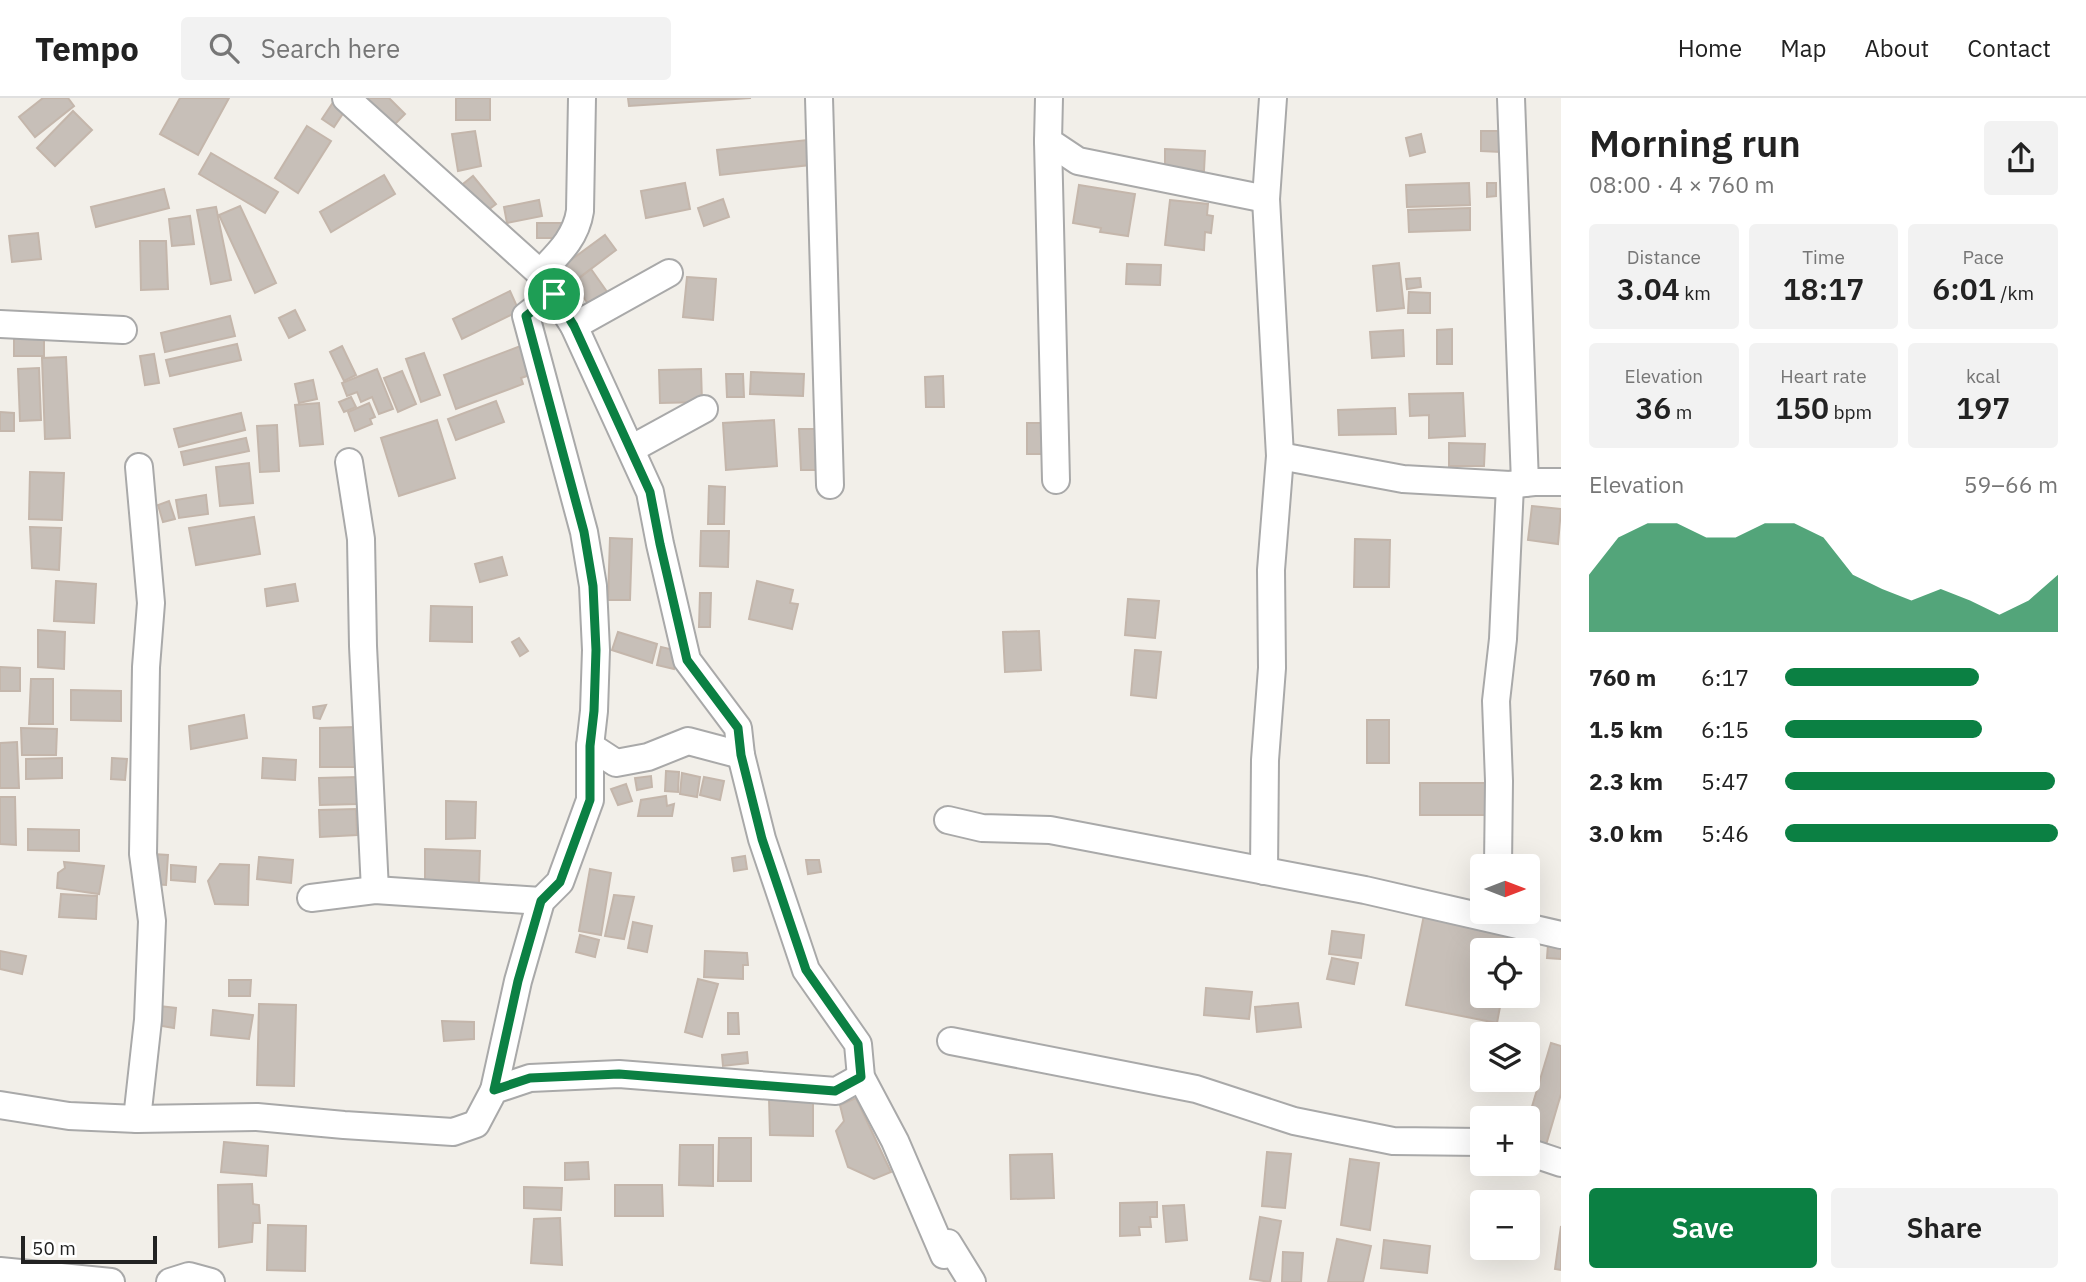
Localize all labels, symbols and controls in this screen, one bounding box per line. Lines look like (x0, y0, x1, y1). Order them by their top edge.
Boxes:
search box (181, 17, 671, 80)
text: Tempo (35, 27, 139, 70)
icon: search (205, 29, 243, 67)
text: Search here (261, 31, 400, 65)
text: Home (1678, 32, 1742, 64)
text: Map (1780, 32, 1826, 64)
text: About (1864, 32, 1929, 64)
text: Contact (1967, 32, 2051, 64)
text: Morning run (1589, 118, 1801, 167)
button: share (1984, 121, 2058, 195)
text: 08:00 · 4 × 760 m (1589, 169, 1775, 199)
text: Distance (1627, 245, 1701, 269)
text: Time (1802, 245, 1845, 269)
text: Pace (1962, 245, 2004, 269)
pin (524, 264, 584, 324)
text: 3.04 (1617, 269, 1680, 308)
text: 18:17 (1783, 269, 1864, 308)
text: 6:01 (1932, 269, 1996, 308)
icon: arrive (535, 275, 573, 313)
text: km (1680, 281, 1711, 305)
text: /km (1996, 281, 2034, 305)
text: Elevation (1624, 364, 1703, 388)
text: Heart rate (1780, 364, 1867, 388)
text: kcal (1966, 364, 2000, 388)
text: 36 (1635, 388, 1671, 427)
text: 150 (1775, 388, 1829, 427)
text: 197 (1956, 388, 2010, 427)
text: m (1671, 400, 1692, 424)
text: bpm (1829, 400, 1872, 424)
text: Elevation (1589, 469, 1684, 499)
text: 59–66 m (1964, 469, 2058, 499)
text: 760 m (1589, 662, 1656, 692)
text: 6:17 (1701, 662, 1749, 692)
text: 1.5 km (1589, 714, 1663, 744)
text: 6:15 (1701, 714, 1749, 744)
text: 2.3 km (1589, 766, 1663, 796)
text: 5:47 (1701, 766, 1749, 796)
text: 3.0 km (1589, 818, 1663, 848)
text: 5:46 (1701, 818, 1749, 848)
north arrow (1470, 854, 1540, 924)
map controls (1470, 854, 1540, 1260)
button: locate (1470, 938, 1540, 1008)
button: layers (1470, 1022, 1540, 1092)
button: + (1470, 1106, 1540, 1176)
button: Save (1589, 1188, 1817, 1268)
button: Share (1831, 1188, 2058, 1268)
button: − (1470, 1190, 1540, 1260)
scale bar (21, 1233, 158, 1265)
text: 50 m (32, 1236, 76, 1260)

